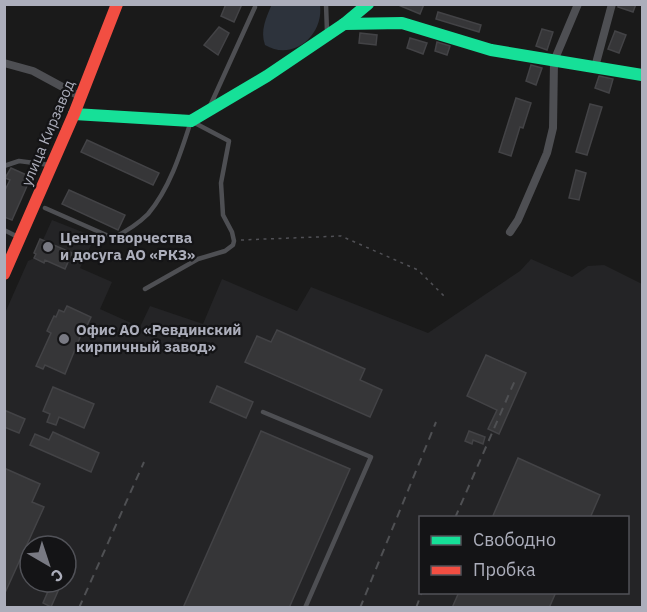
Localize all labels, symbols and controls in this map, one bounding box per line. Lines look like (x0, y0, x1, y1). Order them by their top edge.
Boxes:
street label: улица Кирзавод (17, 77, 78, 189)
place label: Центр творчества и досуга АО «РКЗ» (60, 228, 195, 264)
marker: Центр творчества и досуга АО «РКЗ» (41, 240, 55, 254)
place label: Офис АО «Ревдинский кирпичный завод» (76, 320, 242, 356)
marker: Офис АО «Ревдинский кирпичный завод» (57, 332, 71, 346)
legend (419, 516, 629, 594)
text: Свободно (473, 528, 556, 551)
north arrow (18, 534, 78, 594)
text: Пробка (473, 558, 536, 581)
text: С (47, 565, 68, 587)

